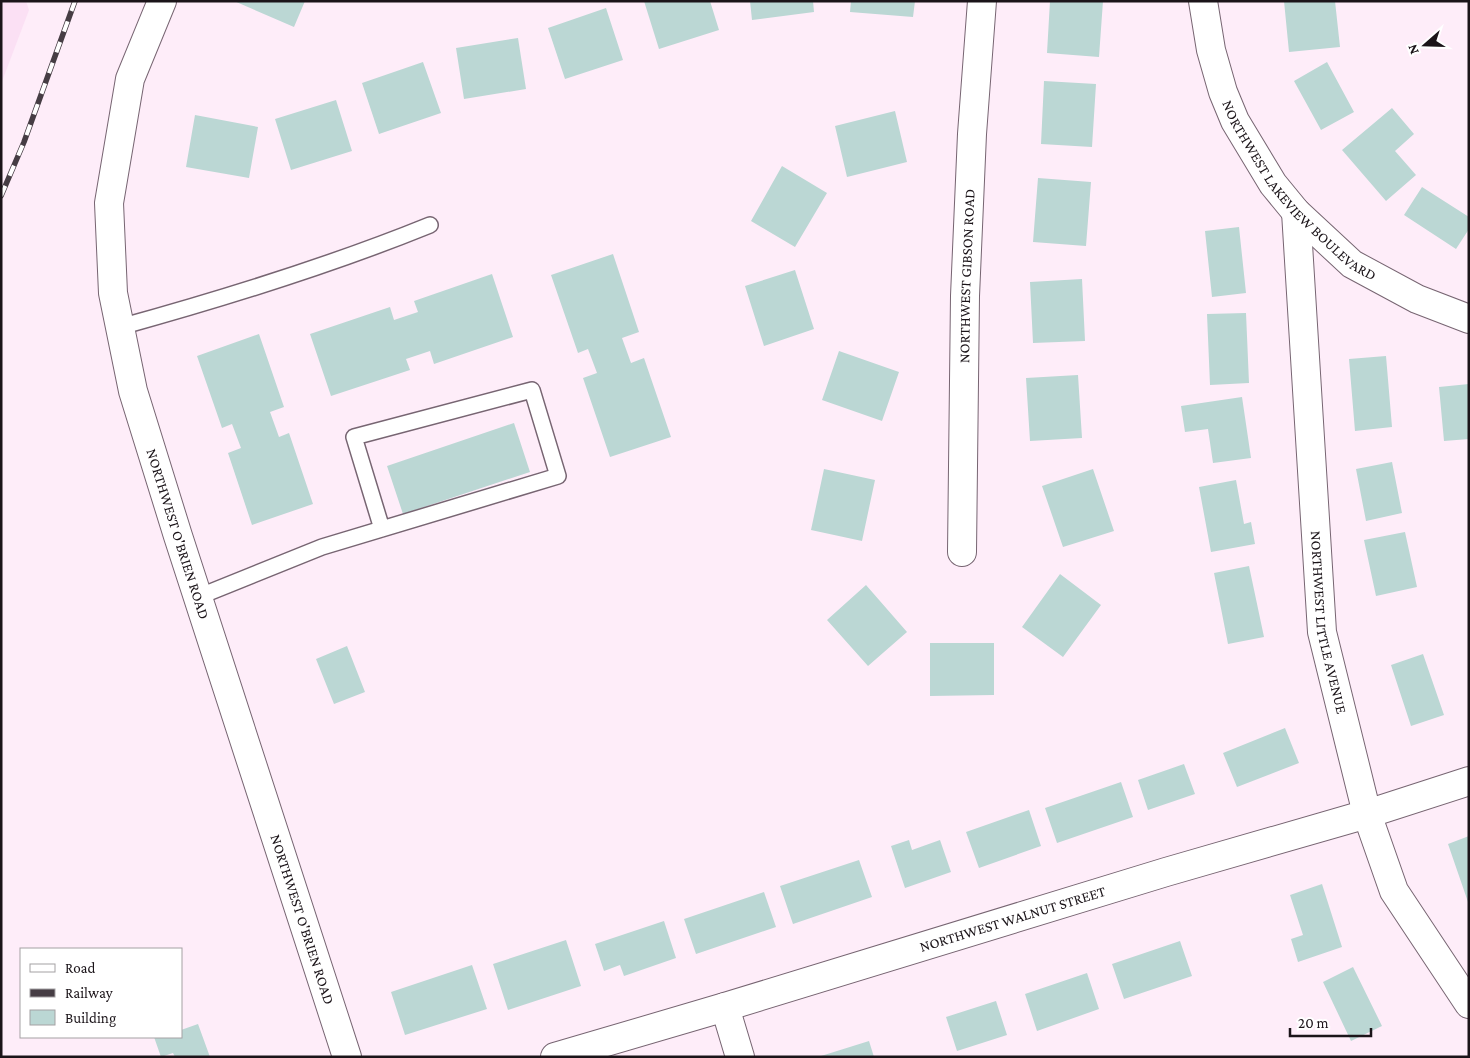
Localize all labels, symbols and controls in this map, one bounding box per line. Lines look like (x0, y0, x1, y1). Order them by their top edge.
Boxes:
north arrow (1400, 20, 1450, 70)
text: N (1403, 42, 1422, 57)
street label: NORTHWEST LAKEVIEW BOULEVARD (1219, 98, 1379, 283)
street label: NORTHWEST GIBSON ROAD (956, 189, 978, 363)
street label: NORTHWEST O'BRIEN ROAD (143, 447, 212, 621)
street label: NORTHWEST LITTLE AVENUE (1308, 530, 1350, 715)
street label: NORTHWEST O'BRIEN ROAD (267, 832, 337, 1006)
street label: NORTHWEST WALNUT STREET (918, 883, 1108, 955)
legend (20, 948, 182, 1038)
text: Road (65, 960, 96, 976)
text: Railway (65, 985, 113, 1002)
scale bar (1290, 1006, 1371, 1038)
text: Building (65, 1010, 116, 1027)
text: 20 m (1298, 1015, 1329, 1031)

